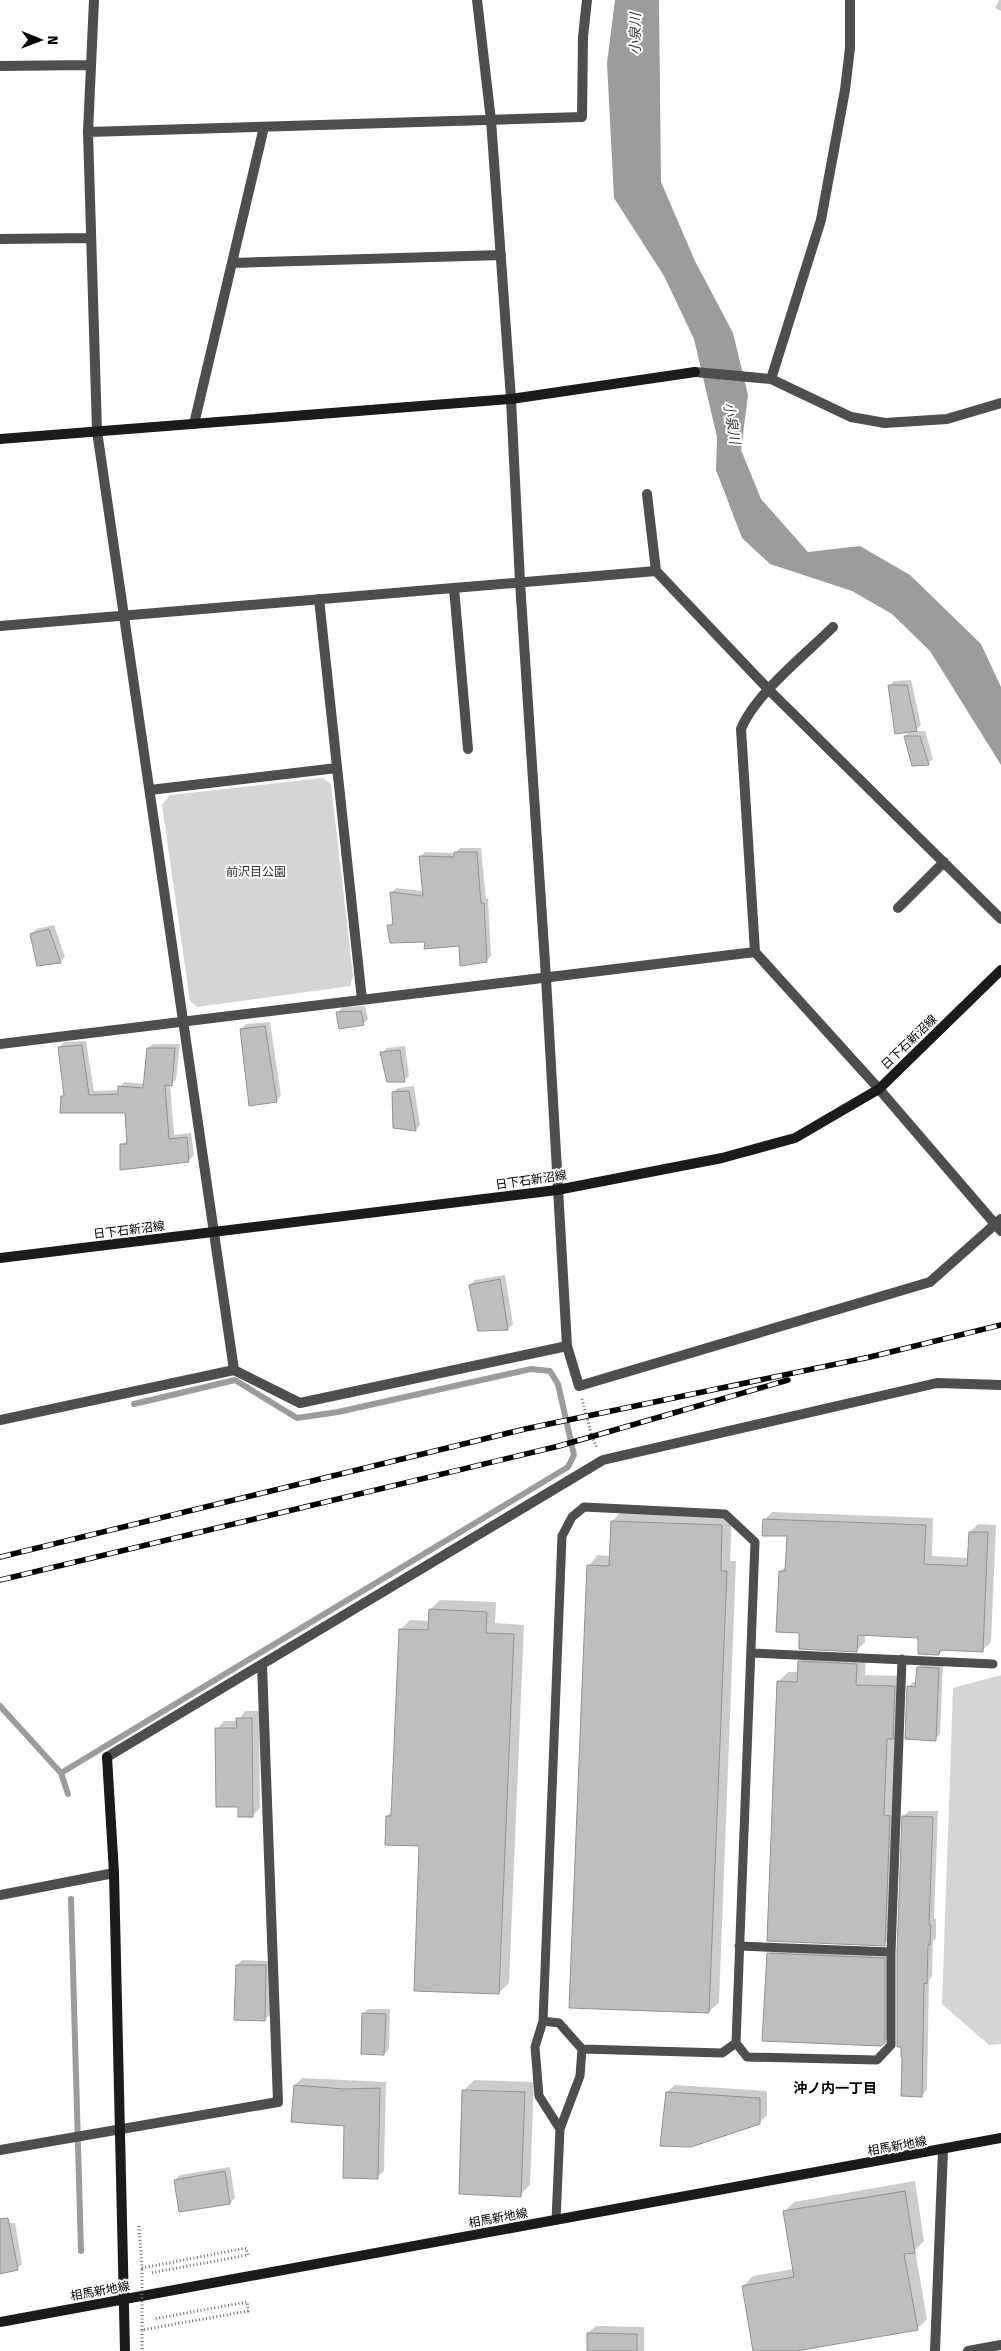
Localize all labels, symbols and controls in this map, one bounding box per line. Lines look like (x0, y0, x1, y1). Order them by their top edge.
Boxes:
water label: 小泉川 (627, 11, 644, 55)
north arrow (15, 15, 65, 65)
text: N (44, 35, 61, 45)
water label: 小泉川 (720, 401, 743, 447)
park label: 前沢目公園 (226, 865, 286, 879)
street label: 日下石新沼線 (878, 1012, 940, 1072)
street label: 日下石新沼線 (494, 1168, 568, 1192)
street label: 日下石新沼線 (92, 1219, 166, 1241)
district label: 沖ノ内一丁目 (793, 2080, 877, 2097)
street label: 相馬新地線 (866, 2134, 928, 2158)
street label: 相馬新地線 (467, 2206, 529, 2230)
street label: 相馬新地線 (69, 2279, 131, 2303)

